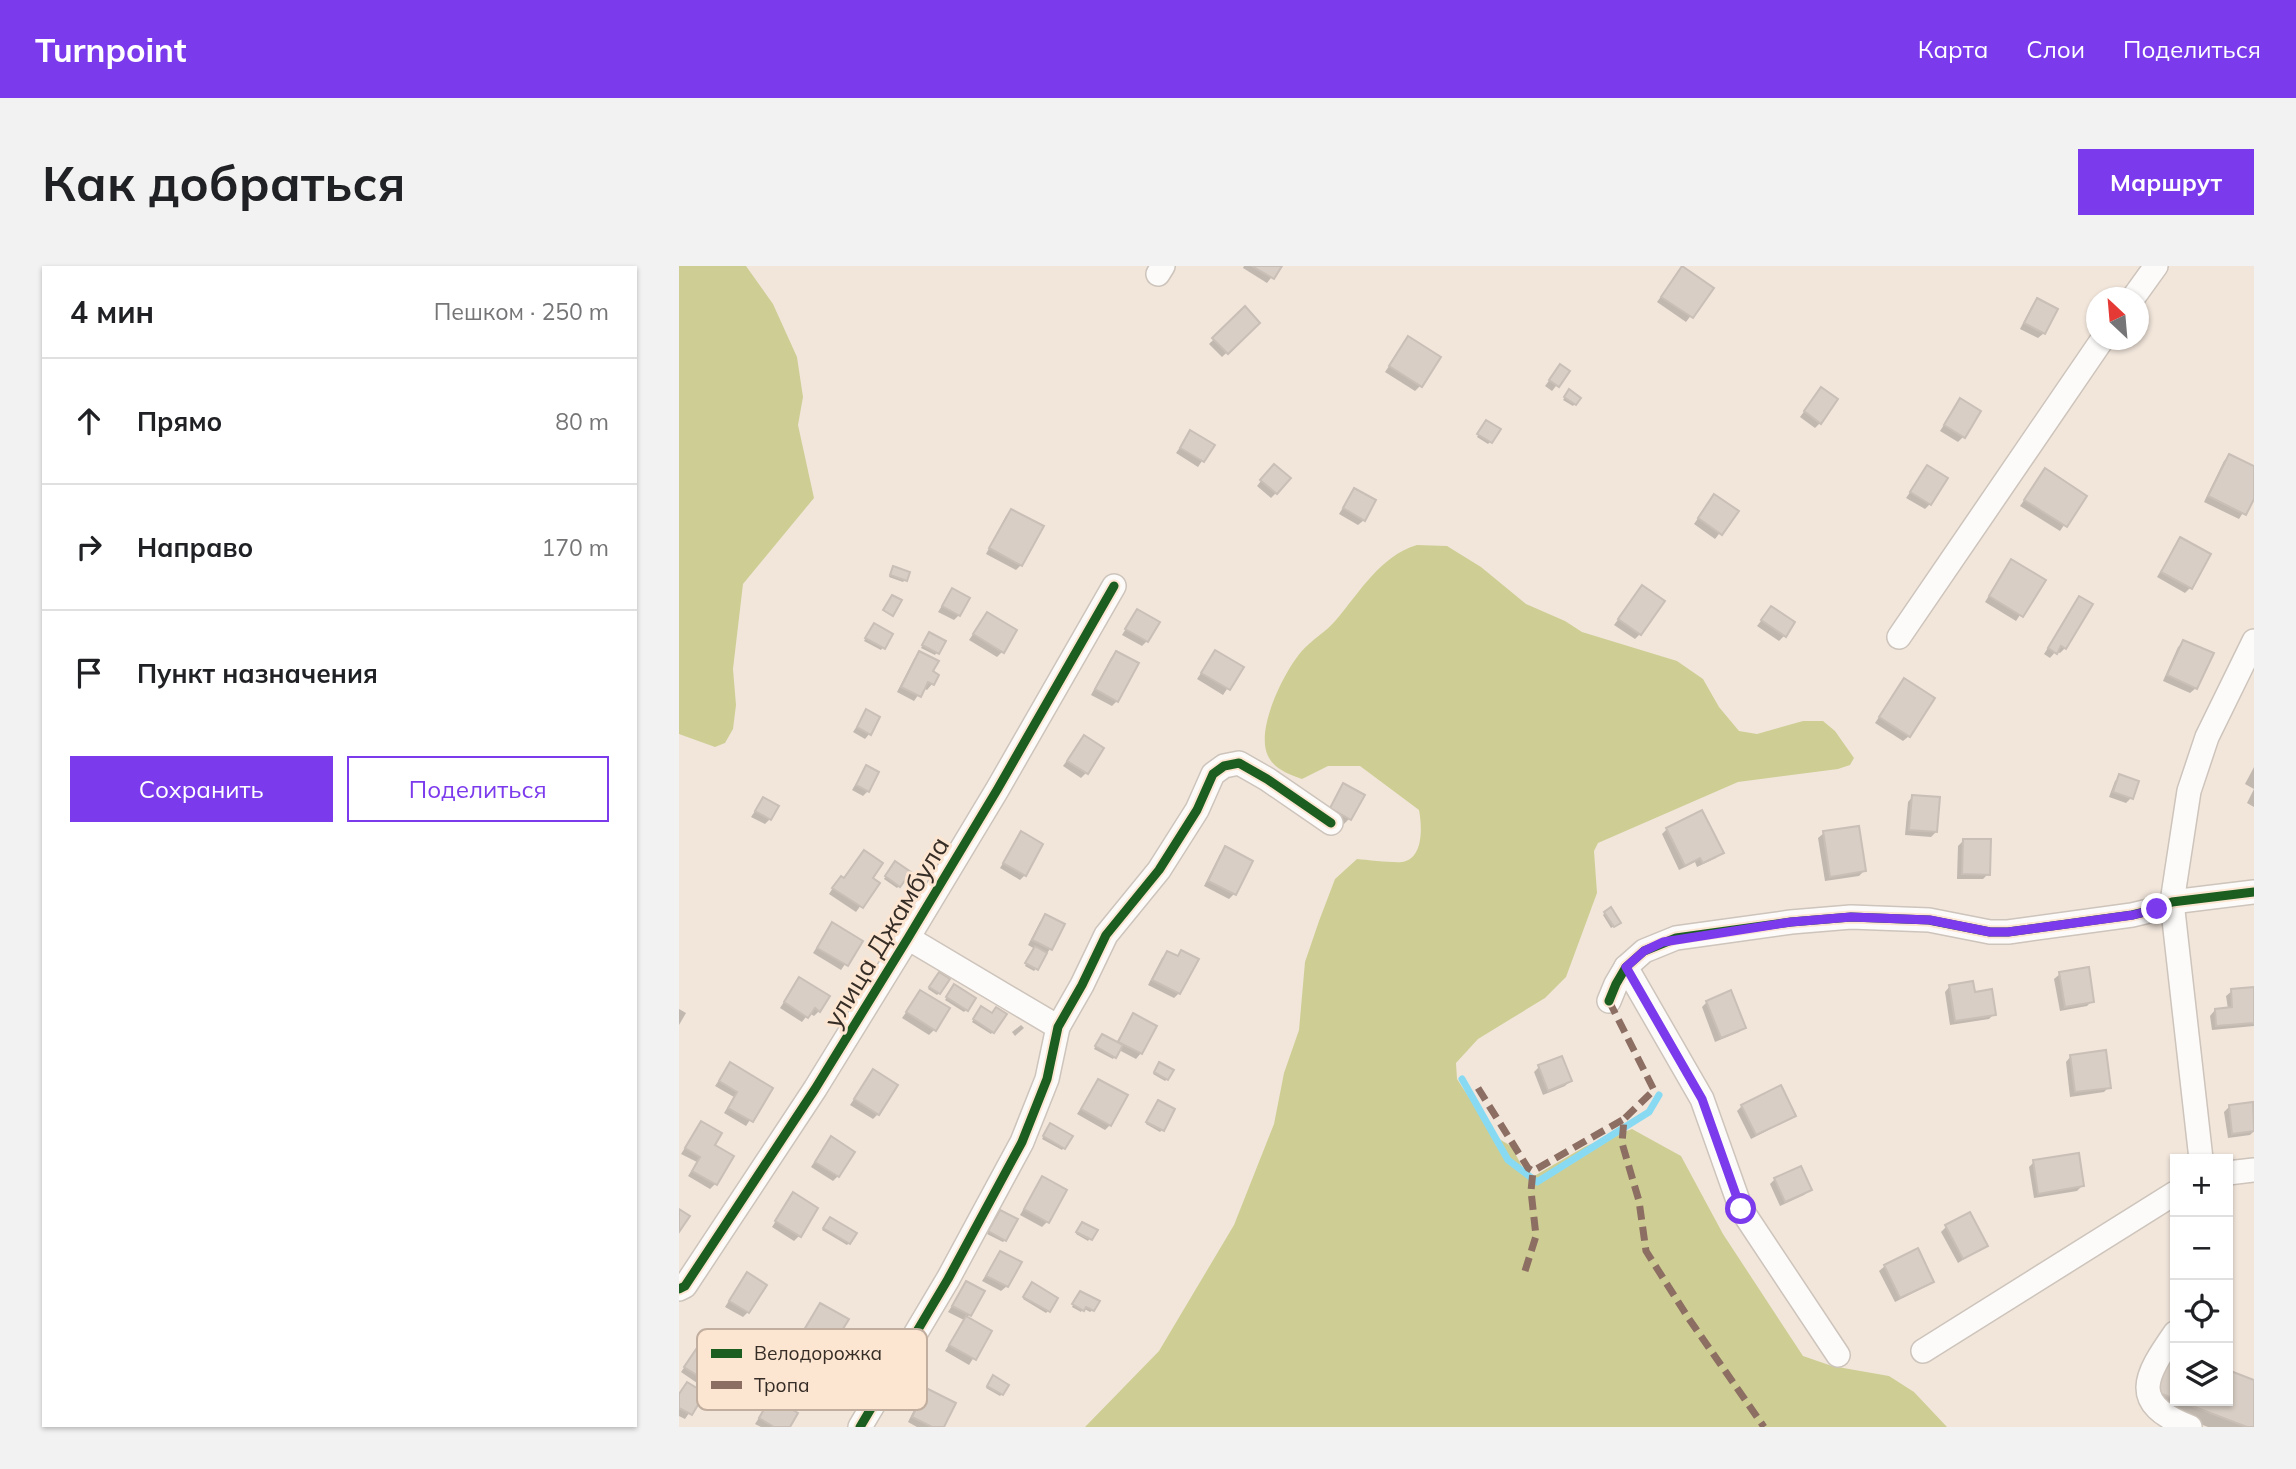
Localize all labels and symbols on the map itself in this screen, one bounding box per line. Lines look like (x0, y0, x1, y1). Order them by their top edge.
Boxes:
north arrow (2086, 287, 2149, 350)
street label: улица Джамбула (816, 830, 956, 1034)
route end (2141, 893, 2172, 924)
route start (1725, 1193, 1756, 1224)
legend (697, 1329, 927, 1410)
text: Велодорожка (754, 1341, 882, 1365)
text: Тропа (754, 1373, 810, 1397)

